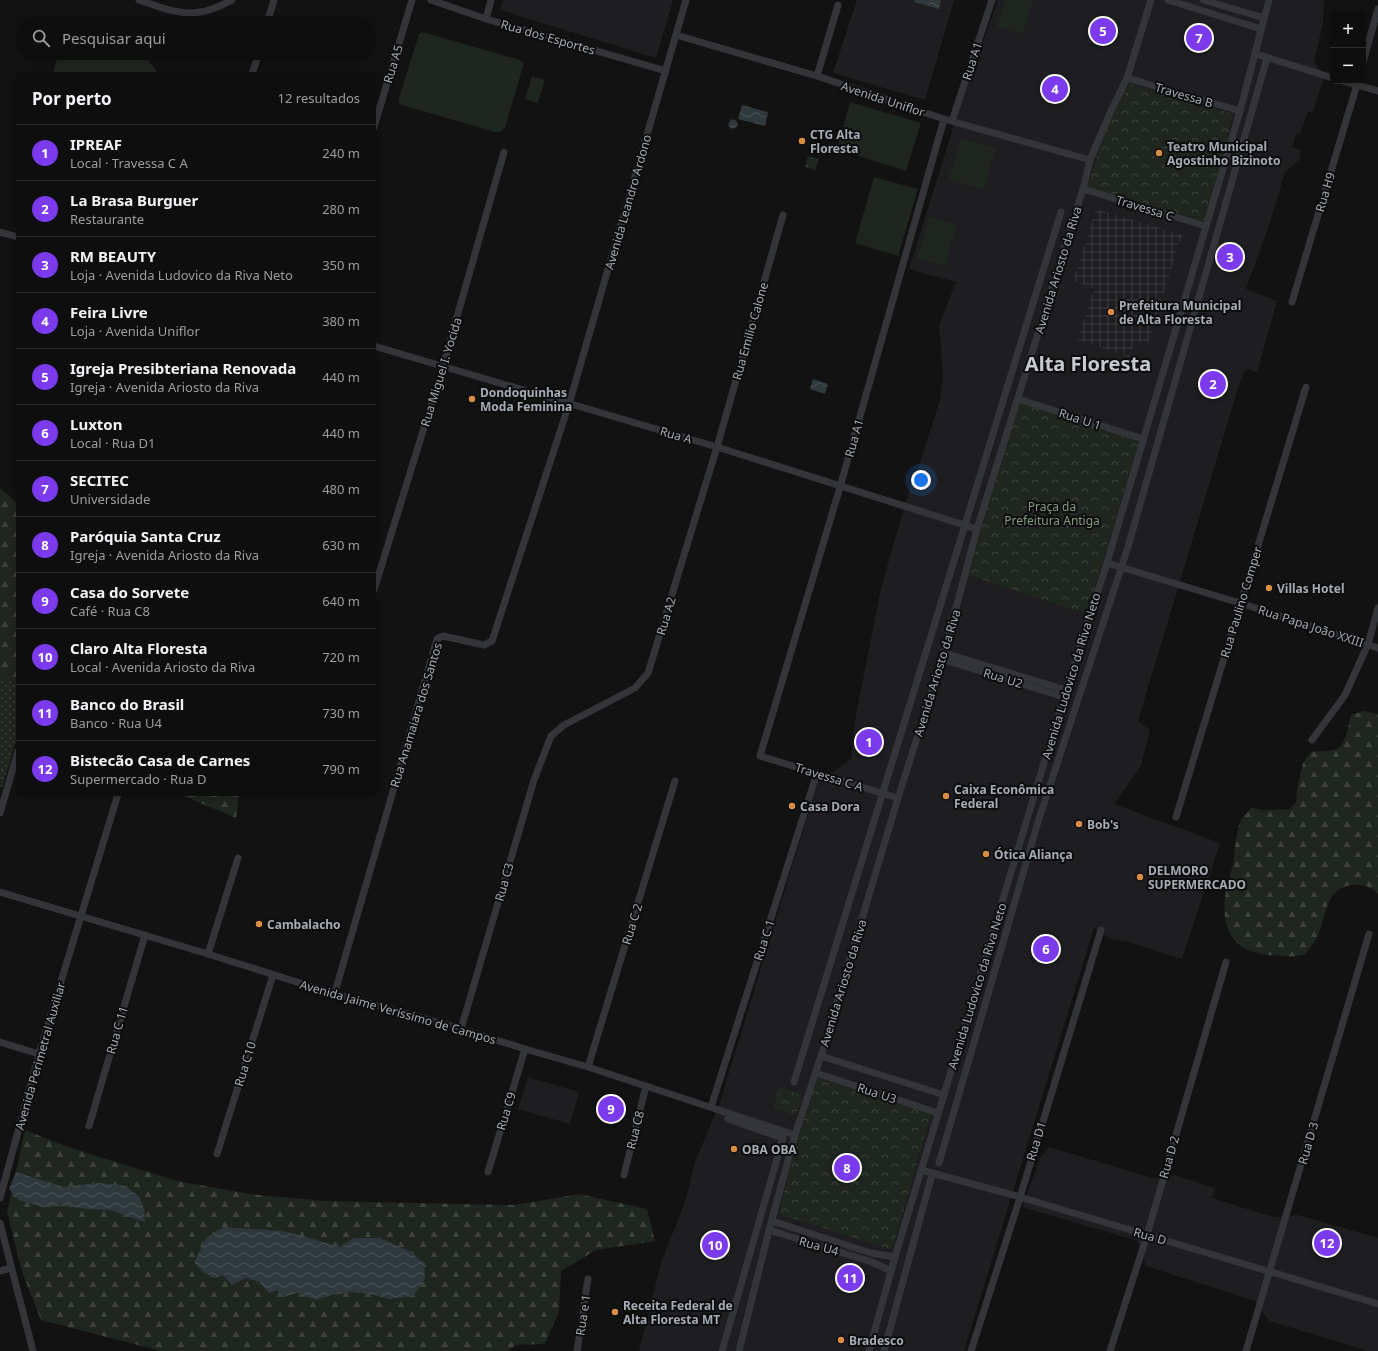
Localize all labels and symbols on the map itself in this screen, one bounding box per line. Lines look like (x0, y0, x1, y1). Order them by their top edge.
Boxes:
street label: Rua dos Esportes (499, 15, 597, 59)
pin: 5 (1090, 16, 1116, 46)
pin: 7 (1186, 23, 1212, 53)
street label: Rua A1 (958, 40, 986, 82)
street label: Rua A5 (379, 43, 407, 85)
pin: 4 (1042, 74, 1068, 104)
street label: Avenida Uniflor (839, 77, 927, 121)
street label: Travessa B (1153, 79, 1215, 111)
place label: CTG Alta Floresta (810, 126, 860, 157)
street label: Avenida Leandro Ardono (601, 133, 655, 271)
marker: CTG Alta Floresta (797, 136, 807, 146)
place label: Teatro Municipal Agostinho Bizinoto (1167, 138, 1281, 169)
marker: Teatro Municipal Agostinho Bizinoto (1154, 148, 1164, 158)
street label: Rua H9 (1311, 170, 1339, 214)
street label: Travessa C (1114, 191, 1176, 225)
street label: Avenida Ariosto da Riva (1031, 204, 1085, 336)
pin: 3 (1217, 242, 1243, 272)
street label: Rua Emilio Calone (728, 280, 772, 382)
place label: Prefeitura Municipal de Alta Floresta (1119, 297, 1241, 328)
marker: Prefeitura Municipal de Alta Floresta (1106, 307, 1116, 317)
street label: Rua Miguel I. Yocida (416, 315, 466, 429)
district label: Alta Floresta (1025, 350, 1151, 377)
pin: 2 (1200, 369, 1226, 399)
place label: Dondoquinhas Moda Feminina (480, 384, 572, 415)
marker: Dondoquinhas Moda Feminina (467, 394, 477, 404)
street label: Rua U 1 (1057, 404, 1103, 434)
street label: Rua A1 (840, 417, 868, 459)
street label: Rua A (658, 422, 694, 448)
your location (911, 470, 931, 490)
park label: Praça da Prefeitura Antiga (1004, 498, 1100, 529)
street label: Rua Paulino Comper (1216, 544, 1266, 660)
place label: Villas Hotel (1277, 580, 1345, 597)
marker: Villas Hotel (1264, 583, 1274, 593)
street label: Avenida Ludovico da Riva Neto (1038, 591, 1104, 761)
street label: Rua A2 (652, 595, 680, 637)
street label: Rua Papa João XXIII (1256, 601, 1366, 651)
street label: Avenida Ariosto da Riva (910, 607, 964, 739)
street label: Rua Anamaiara dos Santos (386, 640, 446, 789)
street label: Rua U2 (981, 664, 1025, 692)
pin: 1 (856, 727, 882, 757)
street label: Travessa C A (793, 759, 865, 795)
place label: Caixa Econômica Federal (954, 781, 1054, 812)
marker: Caixa Econômica Federal (941, 791, 951, 801)
place label: Casa Dora (800, 798, 860, 815)
marker: Casa Dora (787, 801, 797, 811)
place label: Bob's (1087, 816, 1119, 833)
marker: Bob's (1074, 819, 1084, 829)
place label: Ótica Aliança (994, 846, 1073, 863)
marker: Ótica Aliança (981, 849, 991, 859)
street label: Rua C3 (490, 861, 518, 903)
place label: DELMORO SUPERMERCADO (1148, 862, 1246, 893)
marker: DELMORO SUPERMERCADO (1135, 872, 1145, 882)
street label: Rua C 2 (618, 901, 646, 947)
street label: Avenida Ludovico da Riva Neto (944, 901, 1010, 1071)
place label: Cambalacho (267, 916, 341, 933)
street label: Rua C 1 (749, 917, 779, 963)
street label: Avenida Ariosto da Riva (816, 917, 870, 1049)
marker: Cambalacho (254, 919, 264, 929)
pin: 6 (1033, 934, 1059, 964)
street label: Avenida Jaime Veríssimo de Campos (298, 976, 498, 1048)
street label: Avenida Perimetral Auxiliar (11, 980, 69, 1132)
street label: Rua C 11 (102, 1004, 132, 1056)
street label: Rua C10 (230, 1039, 260, 1089)
street label: Rua U3 (855, 1079, 899, 1107)
street label: Rua C9 (492, 1090, 520, 1132)
pin: 9 (598, 1094, 624, 1124)
street label: Rua C8 (622, 1109, 648, 1151)
street label: Rua D1 (1022, 1119, 1050, 1163)
street label: Rua D 3 (1294, 1120, 1322, 1166)
street label: Rua D 2 (1155, 1134, 1183, 1180)
place label: OBA OBA (742, 1141, 797, 1158)
marker: OBA OBA (729, 1144, 739, 1154)
pin: 8 (834, 1153, 860, 1183)
street label: Rua D (1132, 1223, 1169, 1249)
pin: 12 (1314, 1228, 1340, 1258)
pin: 10 (702, 1230, 728, 1260)
street label: Rua U4 (797, 1232, 841, 1260)
pin: 11 (837, 1263, 863, 1293)
street label: Rua e 1 (571, 1293, 595, 1337)
place label: Receita Federal de Alta Floresta MT (623, 1297, 733, 1328)
marker: Receita Federal de Alta Floresta MT (610, 1307, 620, 1317)
place label: Bradesco (849, 1332, 904, 1349)
marker: Bradesco (836, 1335, 846, 1345)

